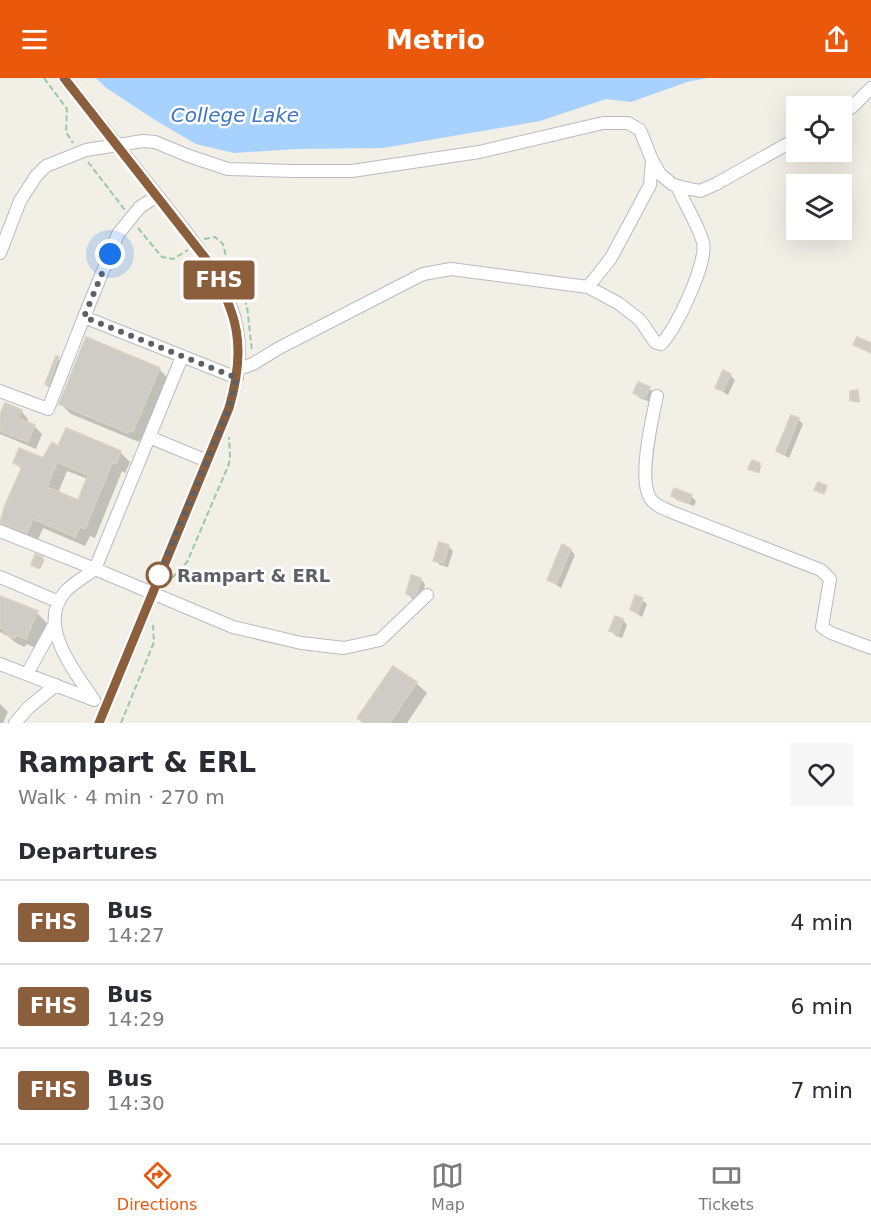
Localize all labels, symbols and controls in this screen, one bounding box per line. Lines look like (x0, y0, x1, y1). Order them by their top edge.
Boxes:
icon: menu (18, 23, 51, 56)
icon: share (820, 23, 853, 56)
text: Metrio (386, 24, 485, 55)
map controls (786, 96, 852, 240)
button: locate (786, 96, 852, 162)
water label: College Lake (171, 103, 299, 127)
button: layers (786, 174, 852, 240)
your location (95, 239, 125, 269)
line badge: FHS (184, 260, 254, 300)
text: FHS (195, 268, 243, 292)
marker: Rampart & ERL (146, 562, 172, 588)
place label: Rampart & ERL (177, 565, 330, 586)
button: heart (790, 743, 853, 806)
text: Rampart & ERL (18, 746, 256, 779)
text: Walk · 4 min · 270 m (18, 785, 225, 809)
text: Departures (18, 839, 158, 864)
text: Bus (107, 898, 153, 923)
text: FHS (30, 910, 77, 934)
text: 4 min (791, 910, 853, 935)
text: 14:27 (107, 923, 165, 947)
text: Bus (107, 982, 153, 1007)
text: FHS (30, 994, 77, 1018)
text: 6 min (791, 994, 853, 1019)
text: 14:29 (107, 1007, 165, 1031)
text: Bus (107, 1066, 153, 1091)
text: FHS (30, 1078, 77, 1102)
text: 7 min (791, 1078, 853, 1103)
text: 14:30 (107, 1091, 165, 1115)
tab: Directions (117, 1159, 197, 1214)
tab: Map (431, 1159, 465, 1214)
tab: Tickets (698, 1159, 754, 1214)

